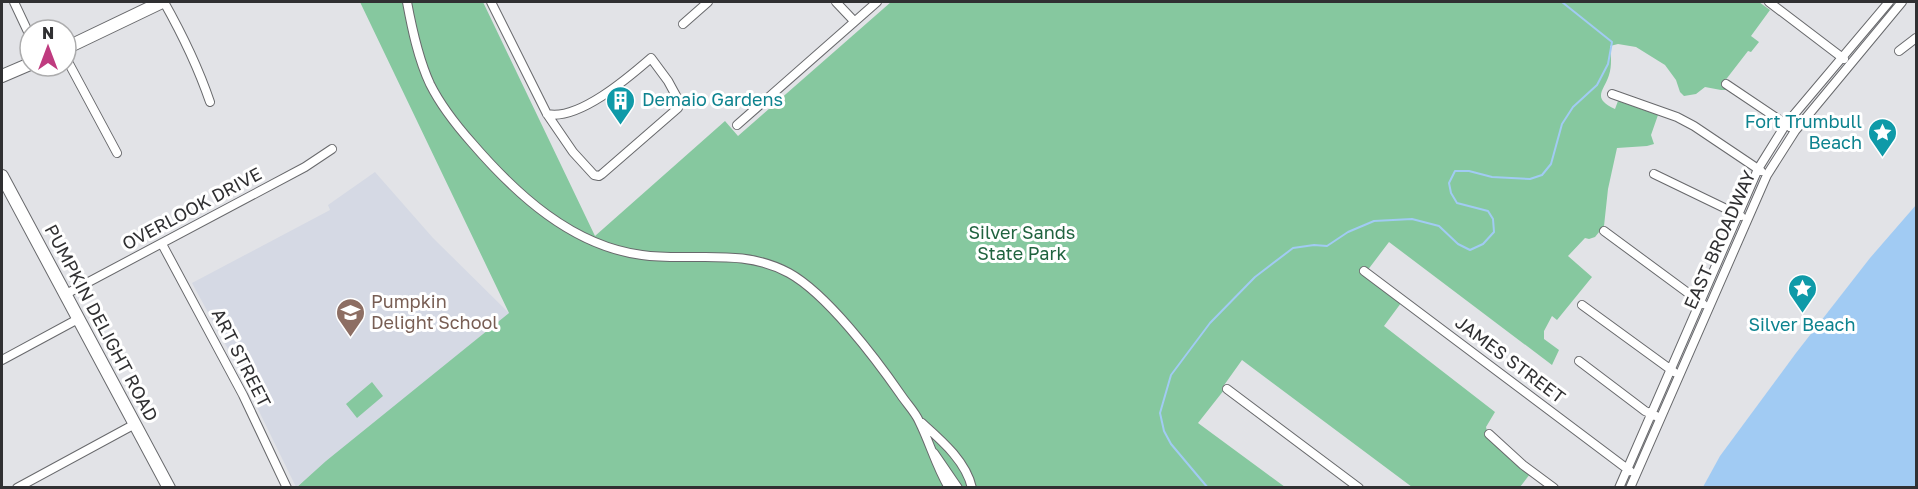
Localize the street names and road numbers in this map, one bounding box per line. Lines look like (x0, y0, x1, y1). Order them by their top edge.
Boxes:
street label: OVERLOOK DRIVE (118, 162, 265, 254)
street label: EAST BROADWAY (1679, 166, 1760, 312)
street label: PUMPKIN DELIGHT ROAD (41, 220, 163, 425)
street label: ART STREET (208, 305, 276, 411)
street label: JAMES STREET (1451, 311, 1570, 408)

